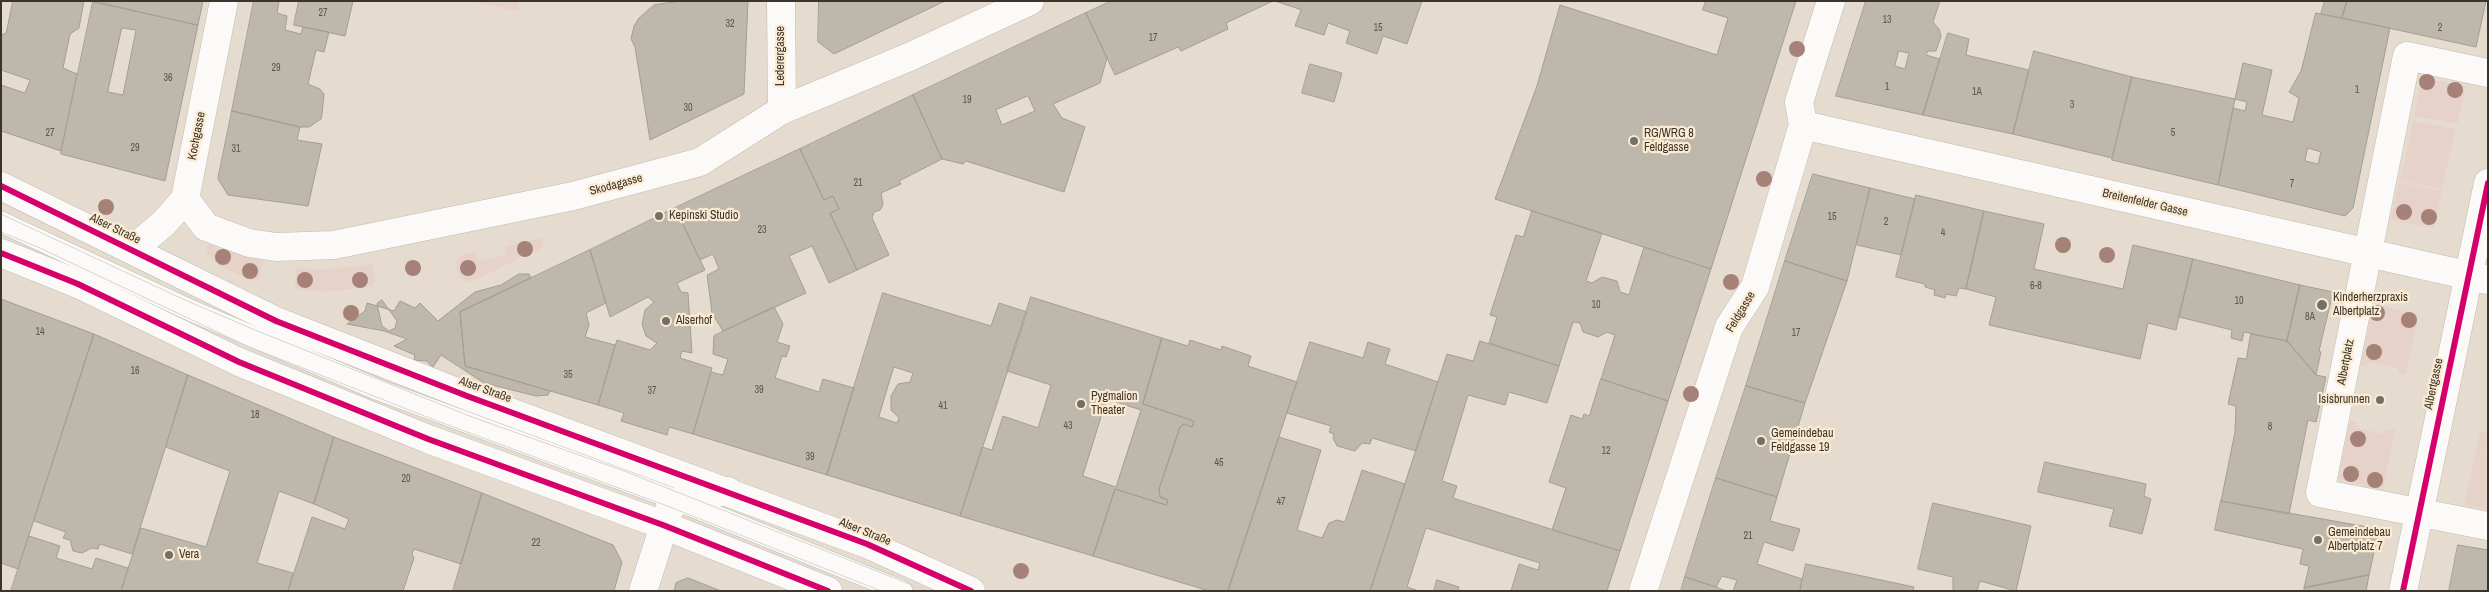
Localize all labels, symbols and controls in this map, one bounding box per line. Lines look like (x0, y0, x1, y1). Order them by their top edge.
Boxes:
house number: 27 (318, 7, 328, 19)
house number: 13 (1882, 14, 1892, 26)
house number: 32 (725, 18, 735, 30)
house number: 15 (1373, 22, 1383, 34)
house number: 2 (2438, 22, 2442, 34)
street label: Lederergasse (774, 26, 788, 86)
house number: 17 (1148, 32, 1158, 44)
house number: 29 (271, 62, 281, 74)
house number: 36 (163, 72, 173, 84)
house number: 1 (1885, 81, 1889, 93)
house number: 1 (2355, 84, 2359, 96)
house number: 1A (1972, 86, 1982, 98)
house number: 19 (962, 94, 972, 106)
house number: 3 (2070, 99, 2074, 111)
house number: 30 (683, 102, 693, 114)
street label: Kochgasse (185, 111, 209, 161)
house number: 27 (45, 127, 55, 139)
place label: RG/WRG 8 Feldgasse (1644, 127, 1694, 155)
house number: 5 (2171, 127, 2175, 139)
marker: RG/WRG 8 Feldgasse (1628, 135, 1640, 147)
house number: 29 (130, 142, 140, 154)
house number: 31 (231, 143, 241, 155)
street label: Skodagasse (588, 171, 644, 199)
house number: 21 (853, 177, 863, 189)
house number: 7 (2290, 178, 2294, 190)
street label: Breitenfelder Gasse (2101, 186, 2189, 220)
place label: Kepinski Studio (669, 209, 738, 223)
marker: Kepinski Studio (653, 210, 665, 222)
street label: Alser Straße (87, 211, 143, 247)
house number: 15 (1827, 211, 1837, 223)
house number: 2 (1884, 216, 1888, 228)
house number: 23 (757, 224, 767, 236)
house number: 4 (1941, 227, 1945, 239)
house number: 6-8 (2030, 280, 2042, 292)
street label: Feldgasse (1723, 289, 1759, 335)
place label: Kinderherzpraxis Albertplatz (2333, 291, 2408, 319)
house number: 10 (2234, 295, 2244, 307)
marker: Kinderherzpraxis Albertplatz (2315, 298, 2329, 312)
house number: 10 (1591, 299, 1601, 311)
house number: 8A (2305, 311, 2315, 323)
place label: Alserhof (676, 314, 712, 328)
marker: Alserhof (660, 315, 672, 327)
house number: 14 (35, 326, 45, 338)
house number: 17 (1791, 327, 1801, 339)
street label: Albertplatz (2334, 338, 2358, 386)
street label: Albertgasse (2422, 357, 2446, 411)
house number: 16 (130, 365, 140, 377)
house number: 35 (563, 369, 573, 381)
street label: Alser Straße (457, 374, 513, 406)
house number: 39 (754, 384, 764, 396)
house number: 37 (647, 385, 657, 397)
place label: Pygmalion Theater (1091, 390, 1137, 418)
place label: Isisbrunnen (2319, 393, 2370, 407)
marker: Isisbrunnen (2374, 394, 2386, 406)
marker: Pygmalion Theater (1075, 398, 1087, 410)
house number: 41 (938, 400, 948, 412)
house number: 18 (250, 409, 260, 421)
house number: 43 (1063, 420, 1073, 432)
house number: 8 (2268, 421, 2272, 433)
place label: Gemeindebau Feldgasse 19 (1771, 427, 1833, 455)
marker: Gemeindebau Feldgasse 19 (1755, 435, 1767, 447)
house number: 12 (1601, 445, 1611, 457)
house number: 39 (805, 451, 815, 463)
house number: 45 (1214, 457, 1224, 469)
house number: 20 (401, 473, 411, 485)
house number: 47 (1276, 496, 1286, 508)
street label: Alser Straße (837, 515, 893, 549)
place label: Gemeindebau Albertplatz 7 (2328, 526, 2390, 554)
house number: 21 (1743, 530, 1753, 542)
marker: Gemeindebau Albertplatz 7 (2312, 534, 2324, 546)
house number: 22 (531, 537, 541, 549)
place label: Vera (179, 548, 199, 562)
marker: Vera (163, 549, 175, 561)

